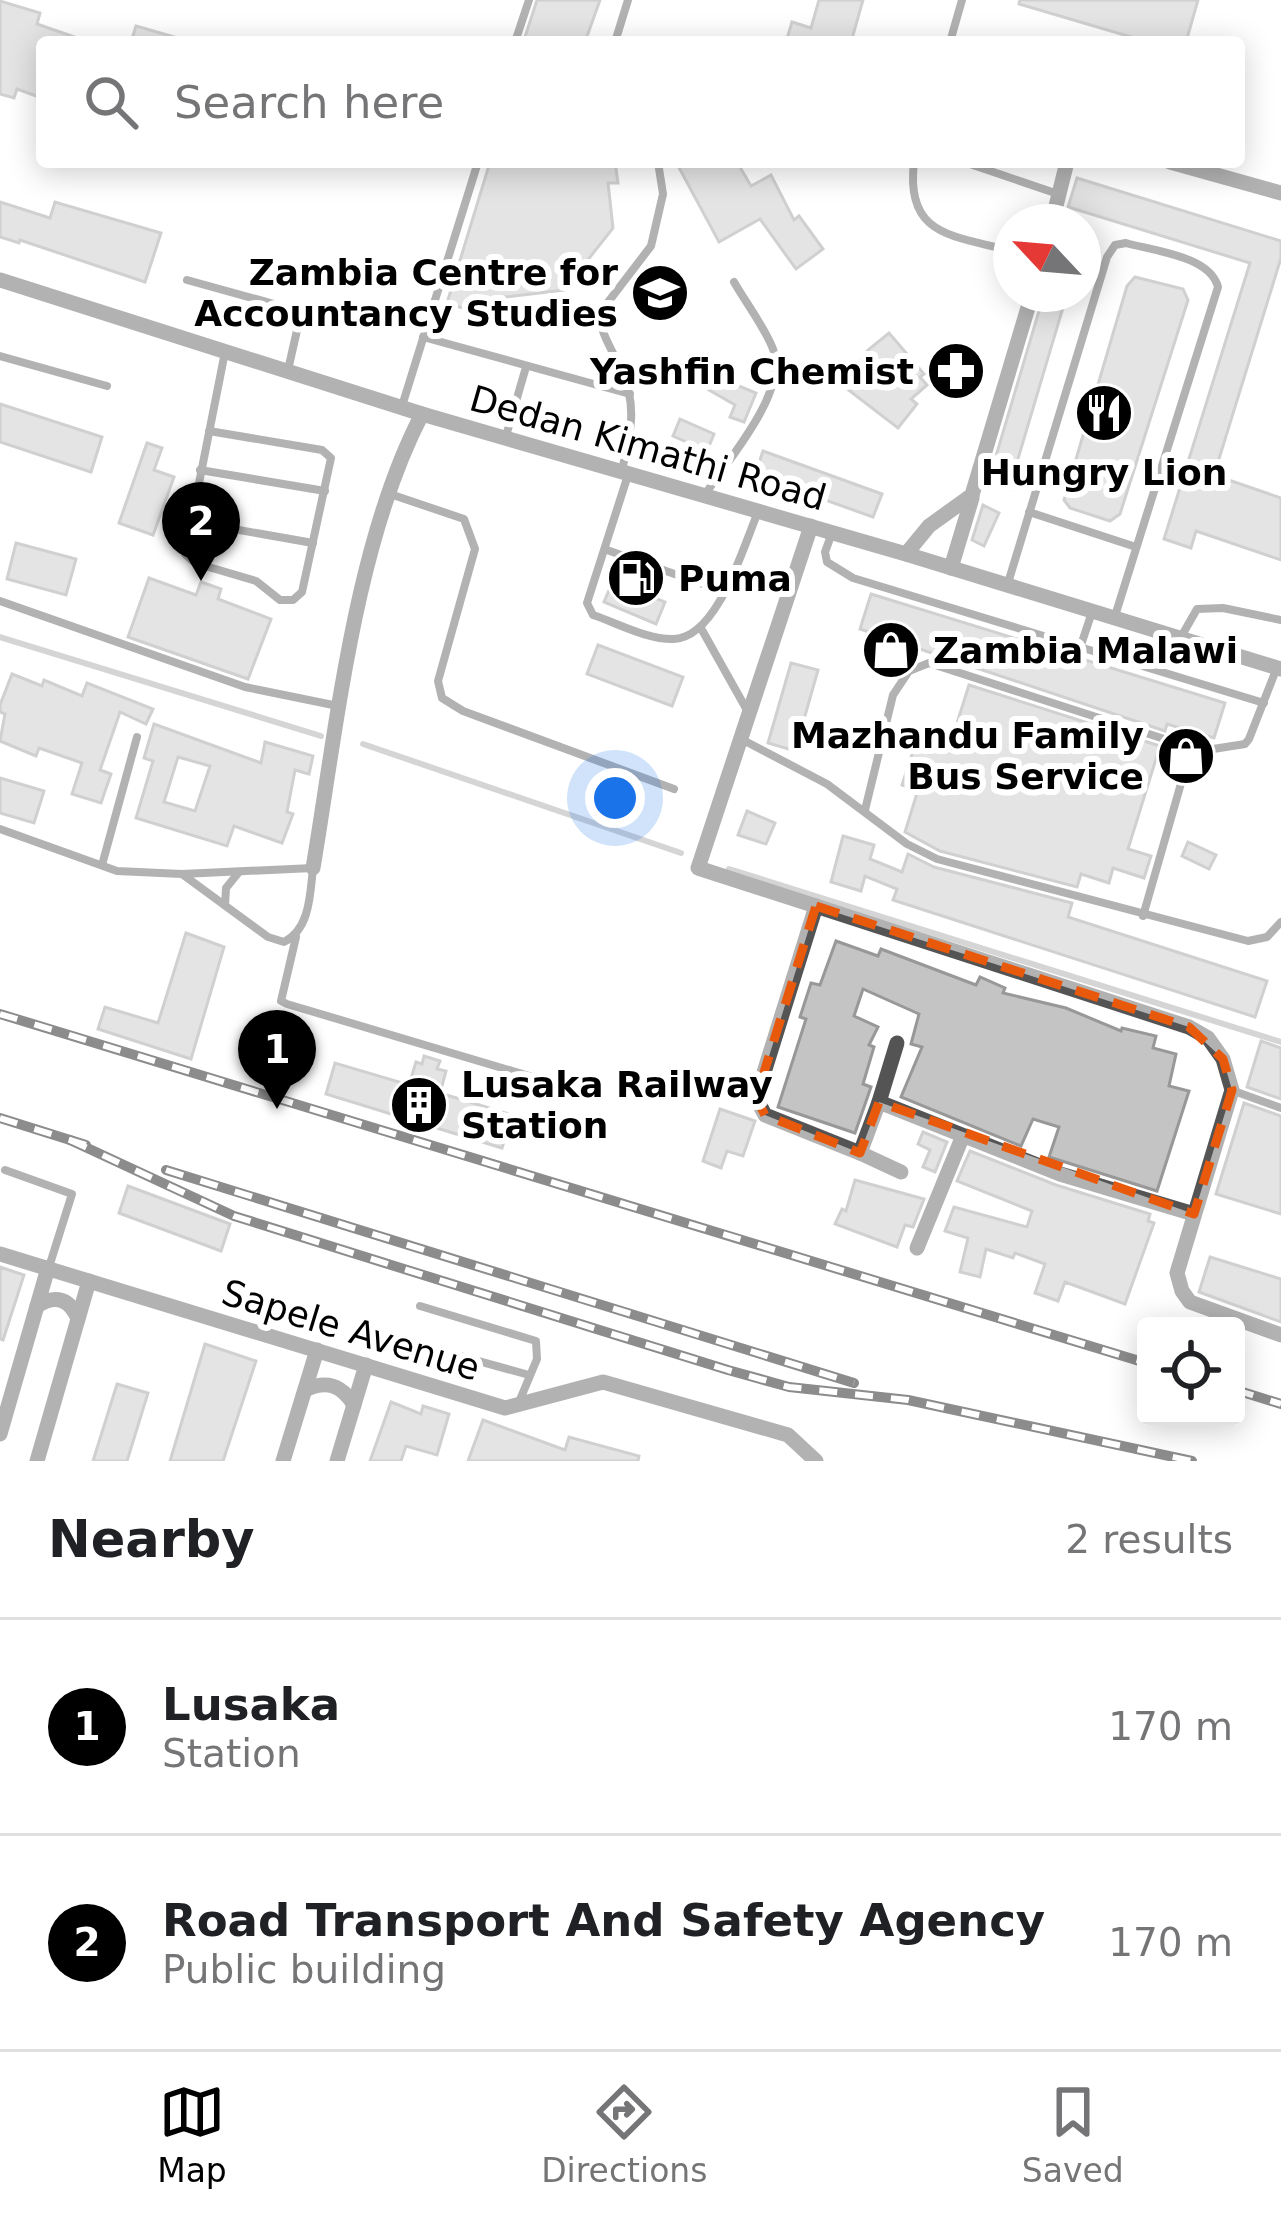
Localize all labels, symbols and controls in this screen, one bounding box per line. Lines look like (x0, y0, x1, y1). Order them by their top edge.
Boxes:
search box (36, 36, 1245, 168)
icon: search (78, 69, 144, 135)
text: Search here (174, 76, 444, 129)
north arrow (993, 204, 1101, 312)
place label: Zambia Centre for Accountancy Studies (194, 252, 618, 334)
school or university icon: Zambia Centre for Accountancy Studies (629, 262, 691, 324)
pharmacy icon: Yashfin Chemist (925, 340, 987, 402)
place label: Yashfin Chemist (589, 351, 914, 392)
street label: Dedan Kimathi Road (465, 378, 831, 518)
restaurant icon: Hungry Lion (1073, 382, 1135, 444)
place label: Hungry Lion (981, 452, 1227, 493)
pin: 2 (162, 482, 240, 581)
fuel station icon: Puma (605, 547, 667, 609)
place label: Puma (678, 558, 792, 599)
shop icon: Zambia Malawi (860, 619, 922, 681)
place label: Zambia Malawi (933, 630, 1238, 671)
place label: Mazhandu Family Bus Service (791, 715, 1144, 797)
shop icon: Mazhandu Family Bus Service (1155, 725, 1217, 787)
your location (585, 768, 645, 828)
pin: 1 (238, 1010, 316, 1109)
place label: Lusaka Railway Station (461, 1064, 773, 1146)
building icon: Lusaka Railway Station (388, 1074, 450, 1136)
street label: Sapele Avenue (217, 1271, 485, 1389)
map controls (1137, 1317, 1245, 1425)
button: locate (1137, 1317, 1245, 1425)
text: Nearby (48, 1510, 255, 1569)
text: 2 results (1065, 1517, 1233, 1562)
text: Lusaka (162, 1678, 340, 1731)
text: 1 (73, 1704, 101, 1749)
text: 170 m (1108, 1704, 1233, 1749)
text: Station (162, 1731, 301, 1776)
text: Road Transport And Safety Agency (162, 1894, 1045, 1947)
text: 2 (73, 1920, 101, 1965)
text: 170 m (1108, 1920, 1233, 1965)
text: Public building (162, 1947, 446, 1992)
tab: Map (157, 2079, 227, 2190)
tab: Directions (541, 2079, 707, 2190)
tab: Saved (1022, 2079, 1124, 2190)

